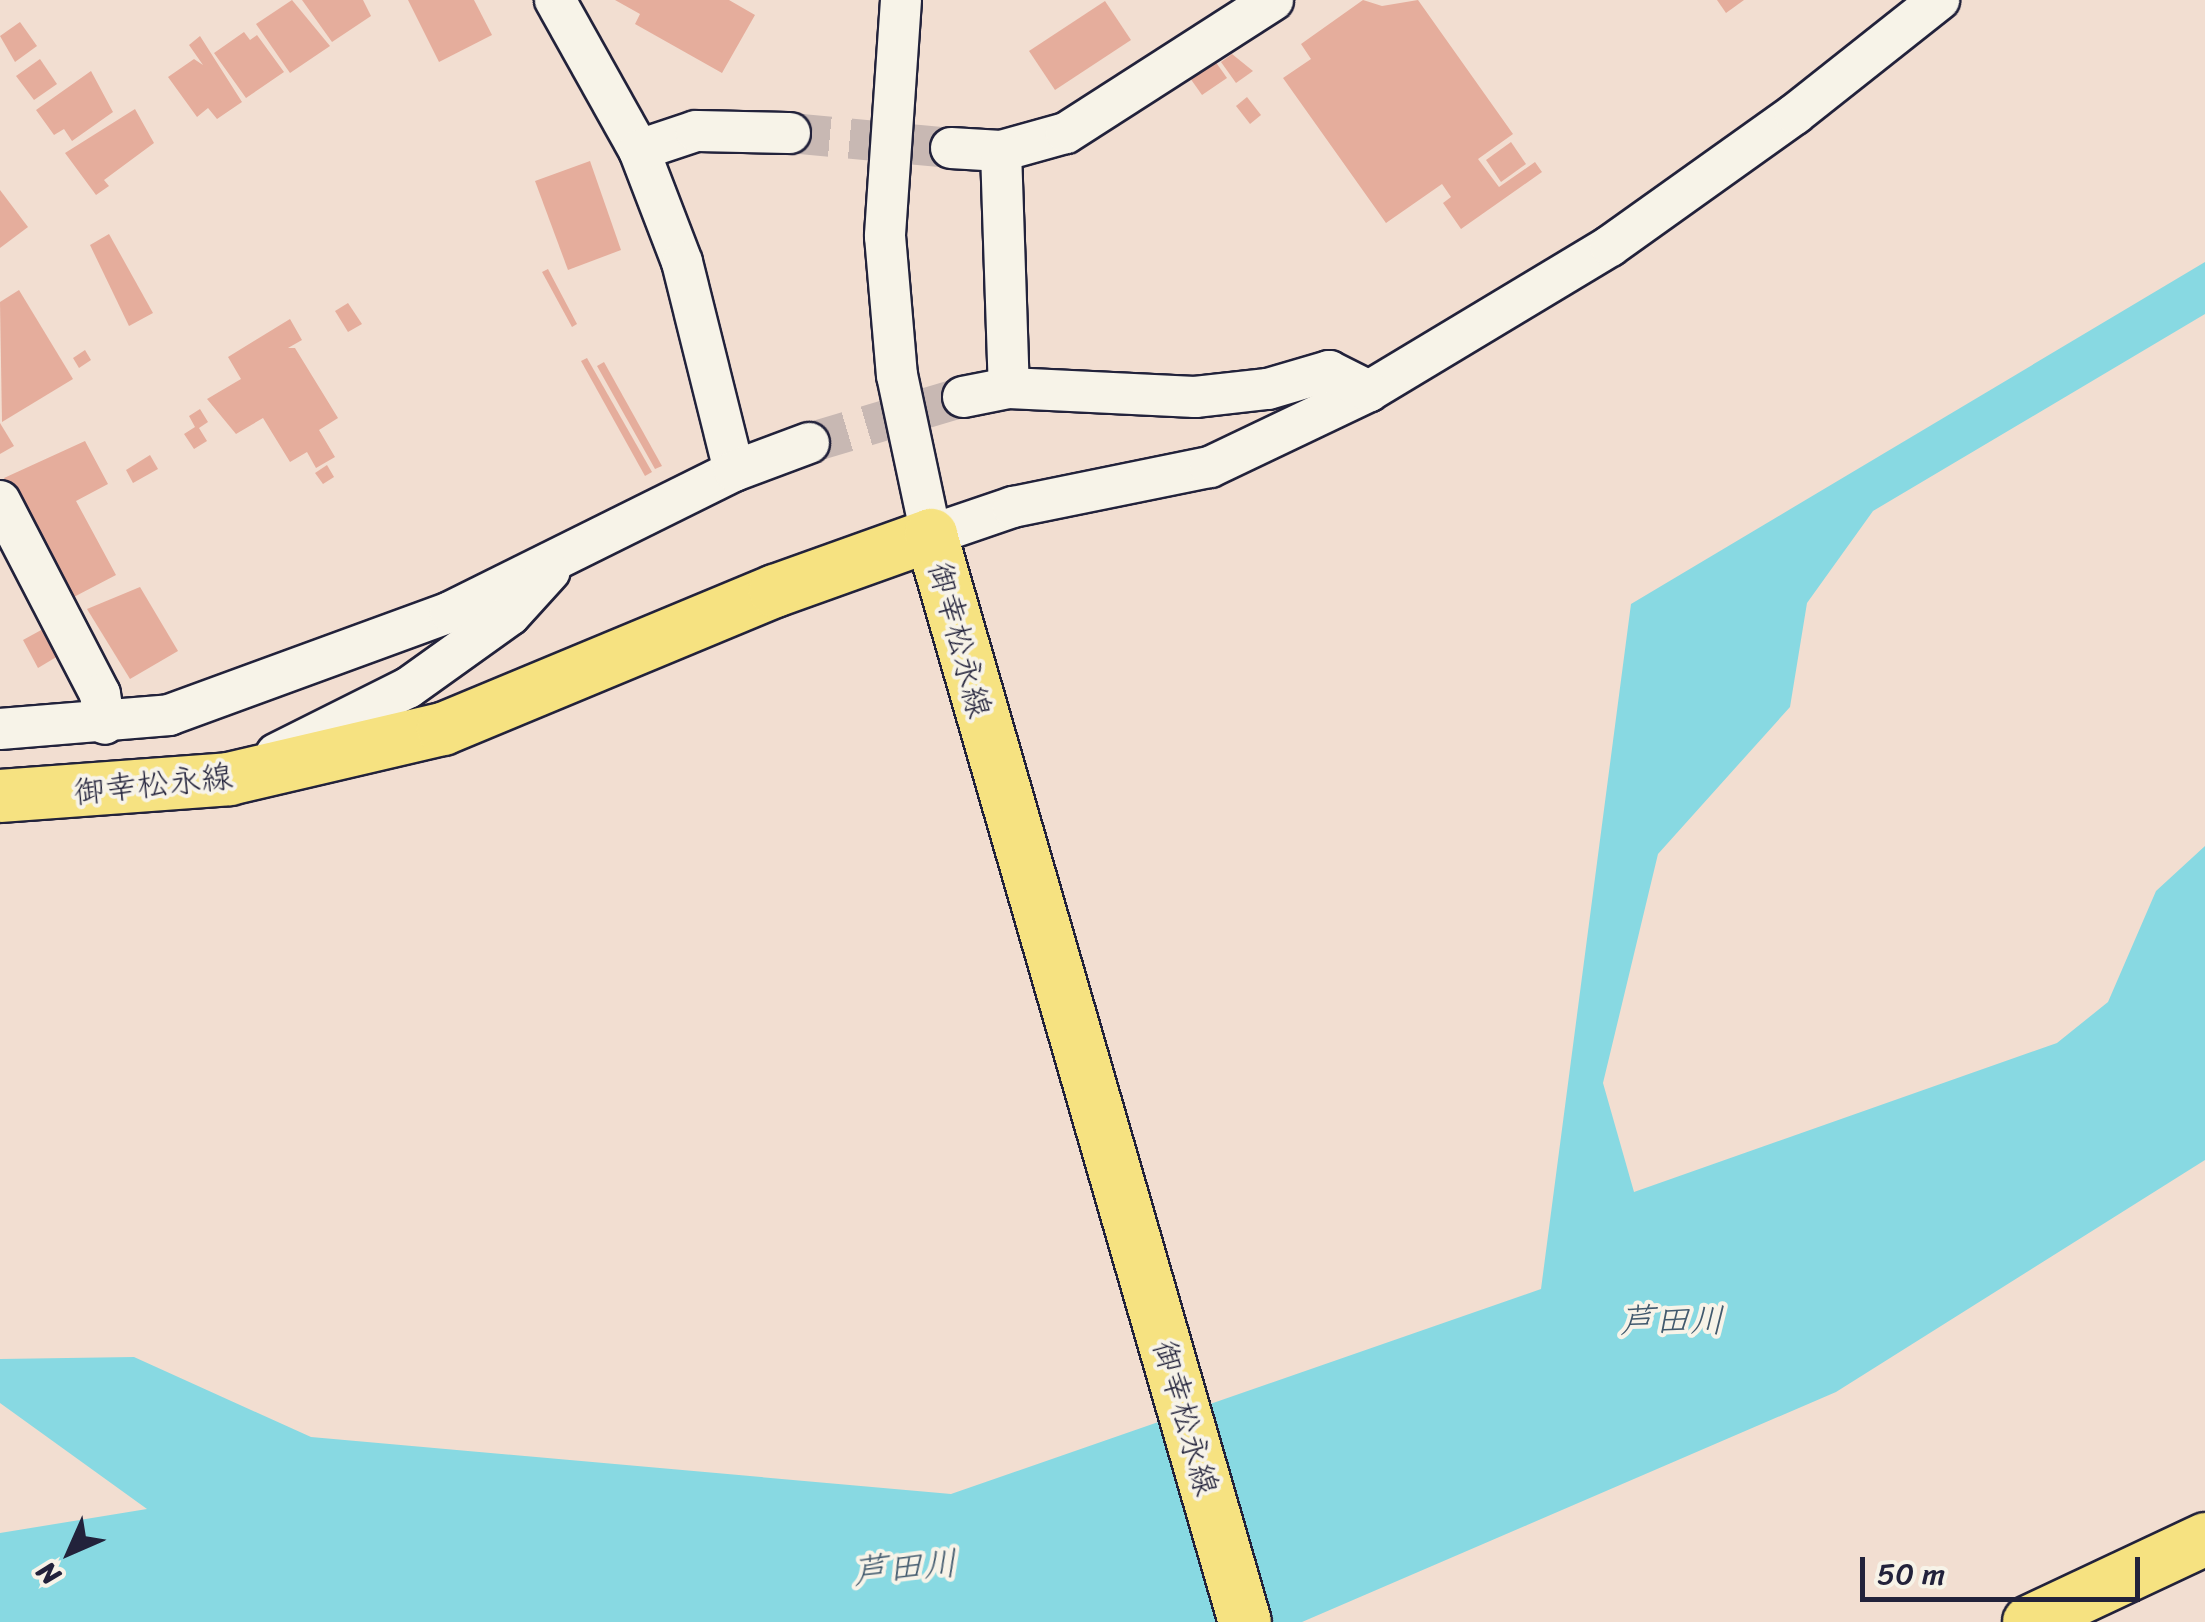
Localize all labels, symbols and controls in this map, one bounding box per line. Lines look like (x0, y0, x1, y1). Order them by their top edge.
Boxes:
street label: 御幸松永線 (920, 558, 998, 722)
street label: 御幸松永線 (71, 758, 235, 812)
water label: 芦田川 (1620, 1299, 1724, 1341)
street label: 御幸松永線 (1144, 1336, 1226, 1500)
north arrow (20, 1502, 120, 1602)
scale bar (1865, 1537, 2145, 1599)
water label: 芦田川 (851, 1542, 959, 1592)
text: 50 m (1877, 1547, 1945, 1601)
text: N (24, 1549, 73, 1598)

